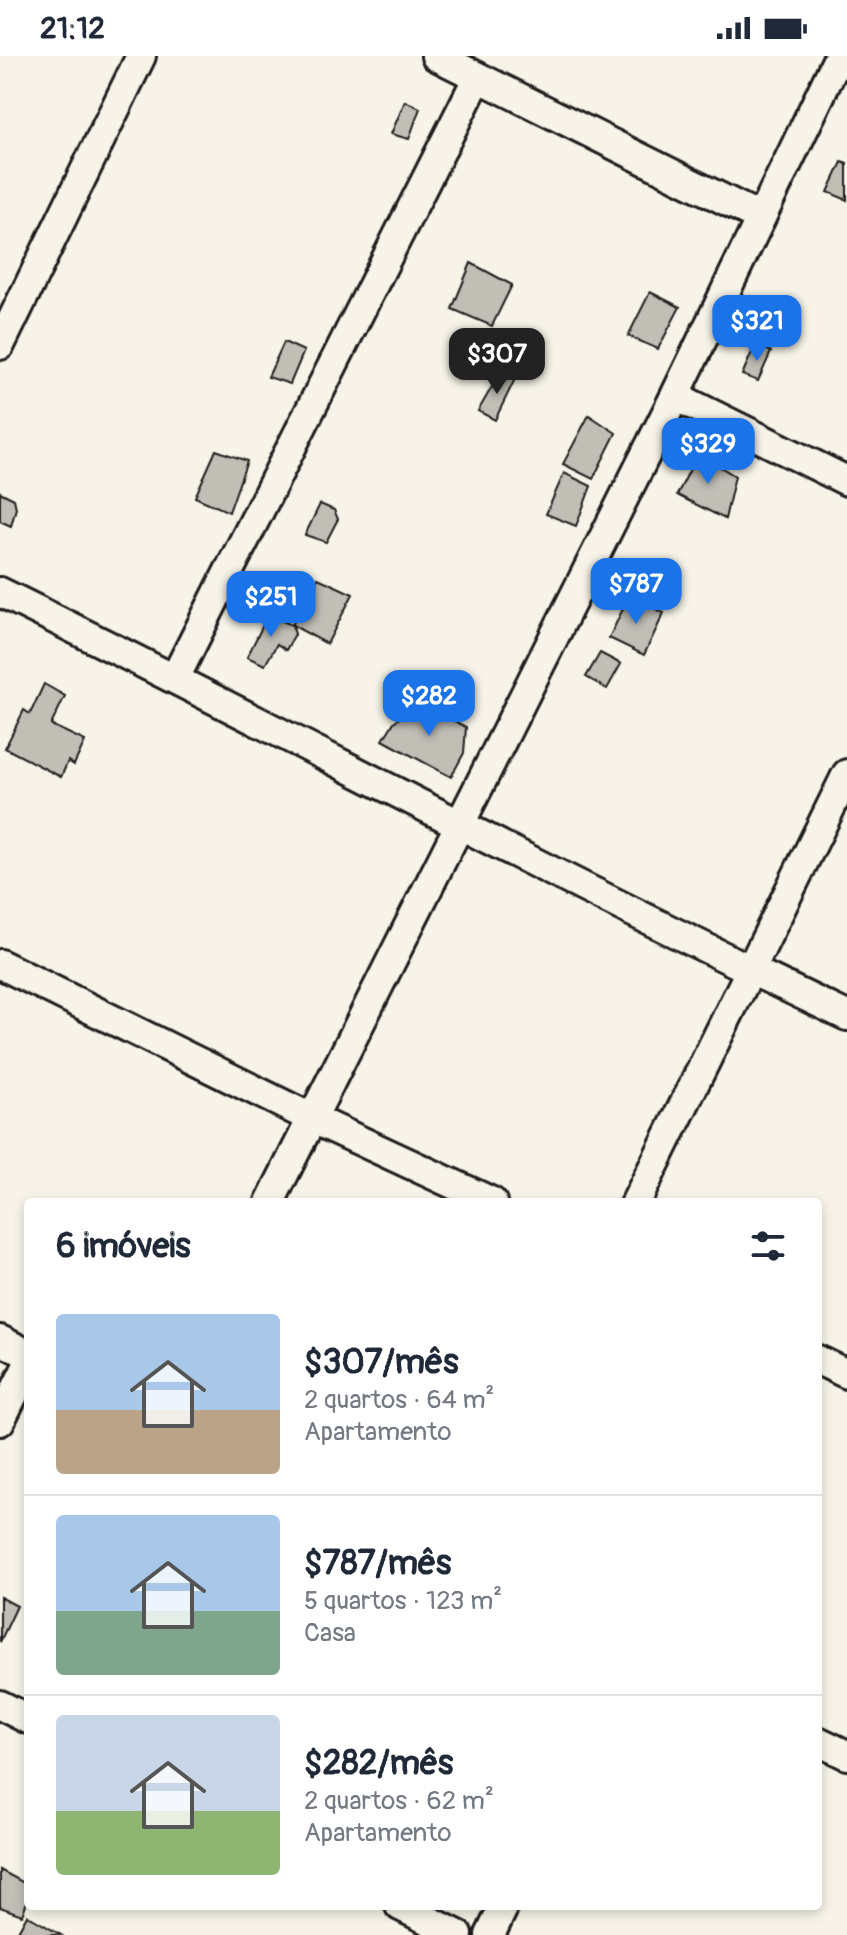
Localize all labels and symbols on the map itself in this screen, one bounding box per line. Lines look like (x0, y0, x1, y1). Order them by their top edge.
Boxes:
pin: $321 (710, 295, 804, 363)
pin: $307 (450, 328, 544, 396)
pin: $329 (661, 418, 755, 486)
pin: $787 (589, 558, 683, 626)
pin: $251 (224, 571, 318, 639)
pin: $282 (382, 670, 476, 738)

